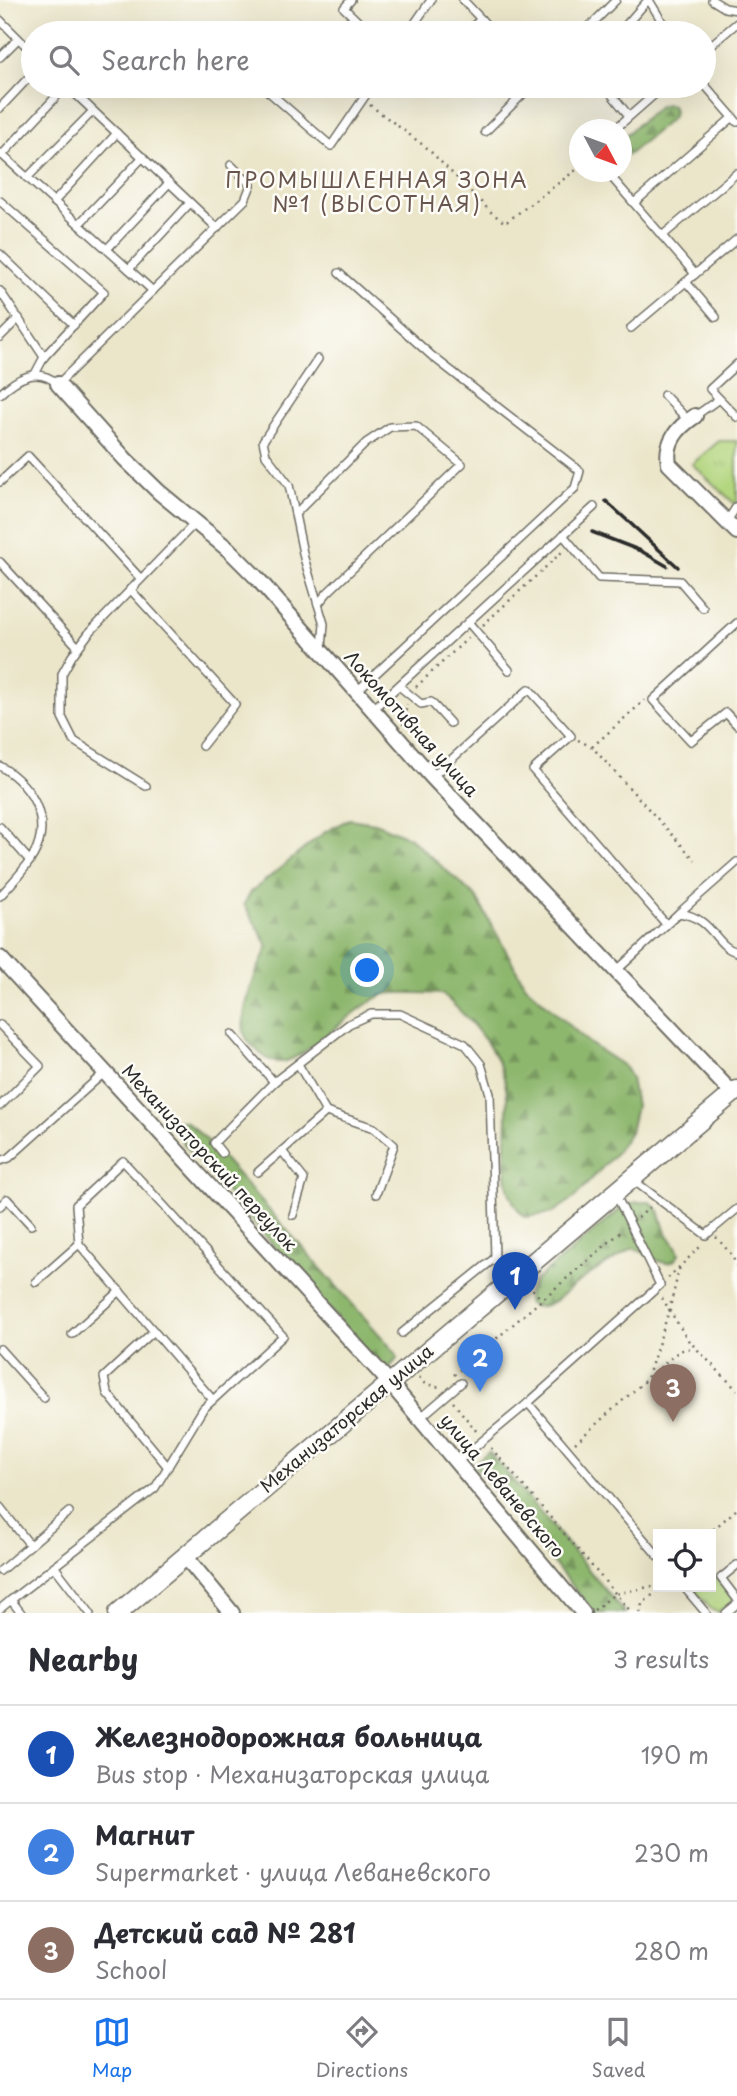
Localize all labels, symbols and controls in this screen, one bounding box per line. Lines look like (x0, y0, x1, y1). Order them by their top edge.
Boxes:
search box (21, 21, 716, 98)
text: Search here (101, 40, 250, 79)
icon: search (45, 41, 83, 79)
north arrow (569, 119, 632, 182)
district label: ПРОМЫШЛЕННАЯ ЗОНА №1 (ВЫСОТНАЯ) (225, 163, 529, 219)
street label: Локомотивная улица (339, 644, 486, 803)
your location (350, 953, 384, 987)
street label: Механизаторский переулок (116, 1057, 304, 1257)
pin: 1 (492, 1252, 538, 1310)
pin: 2 (457, 1334, 503, 1392)
street label: Механизаторская улица (253, 1337, 439, 1499)
pin: 3 (650, 1364, 696, 1422)
street label: улица Леваневского (435, 1407, 572, 1563)
map controls (653, 1529, 716, 1592)
button: locate (653, 1529, 716, 1592)
text: Nearby (28, 1636, 138, 1681)
text: 3 results (613, 1641, 709, 1676)
text: Железнодорожная больница (95, 1717, 482, 1756)
text: 1 (46, 1737, 57, 1772)
text: 190 m (641, 1737, 709, 1772)
text: Bus stop · Механизаторская улица (95, 1756, 489, 1791)
text: Магнит (95, 1815, 194, 1854)
text: 2 (43, 1835, 59, 1870)
text: 230 m (634, 1835, 709, 1870)
text: Supermarket · улица Леваневского (95, 1854, 491, 1889)
text: Детский сад № 281 (95, 1913, 355, 1952)
text: 3 (43, 1933, 59, 1968)
text: 280 m (634, 1933, 709, 1968)
text: School (95, 1952, 167, 1987)
tab: Map (92, 2013, 132, 2083)
tab: Directions (316, 2013, 408, 2083)
tab: Saved (591, 2013, 645, 2083)

